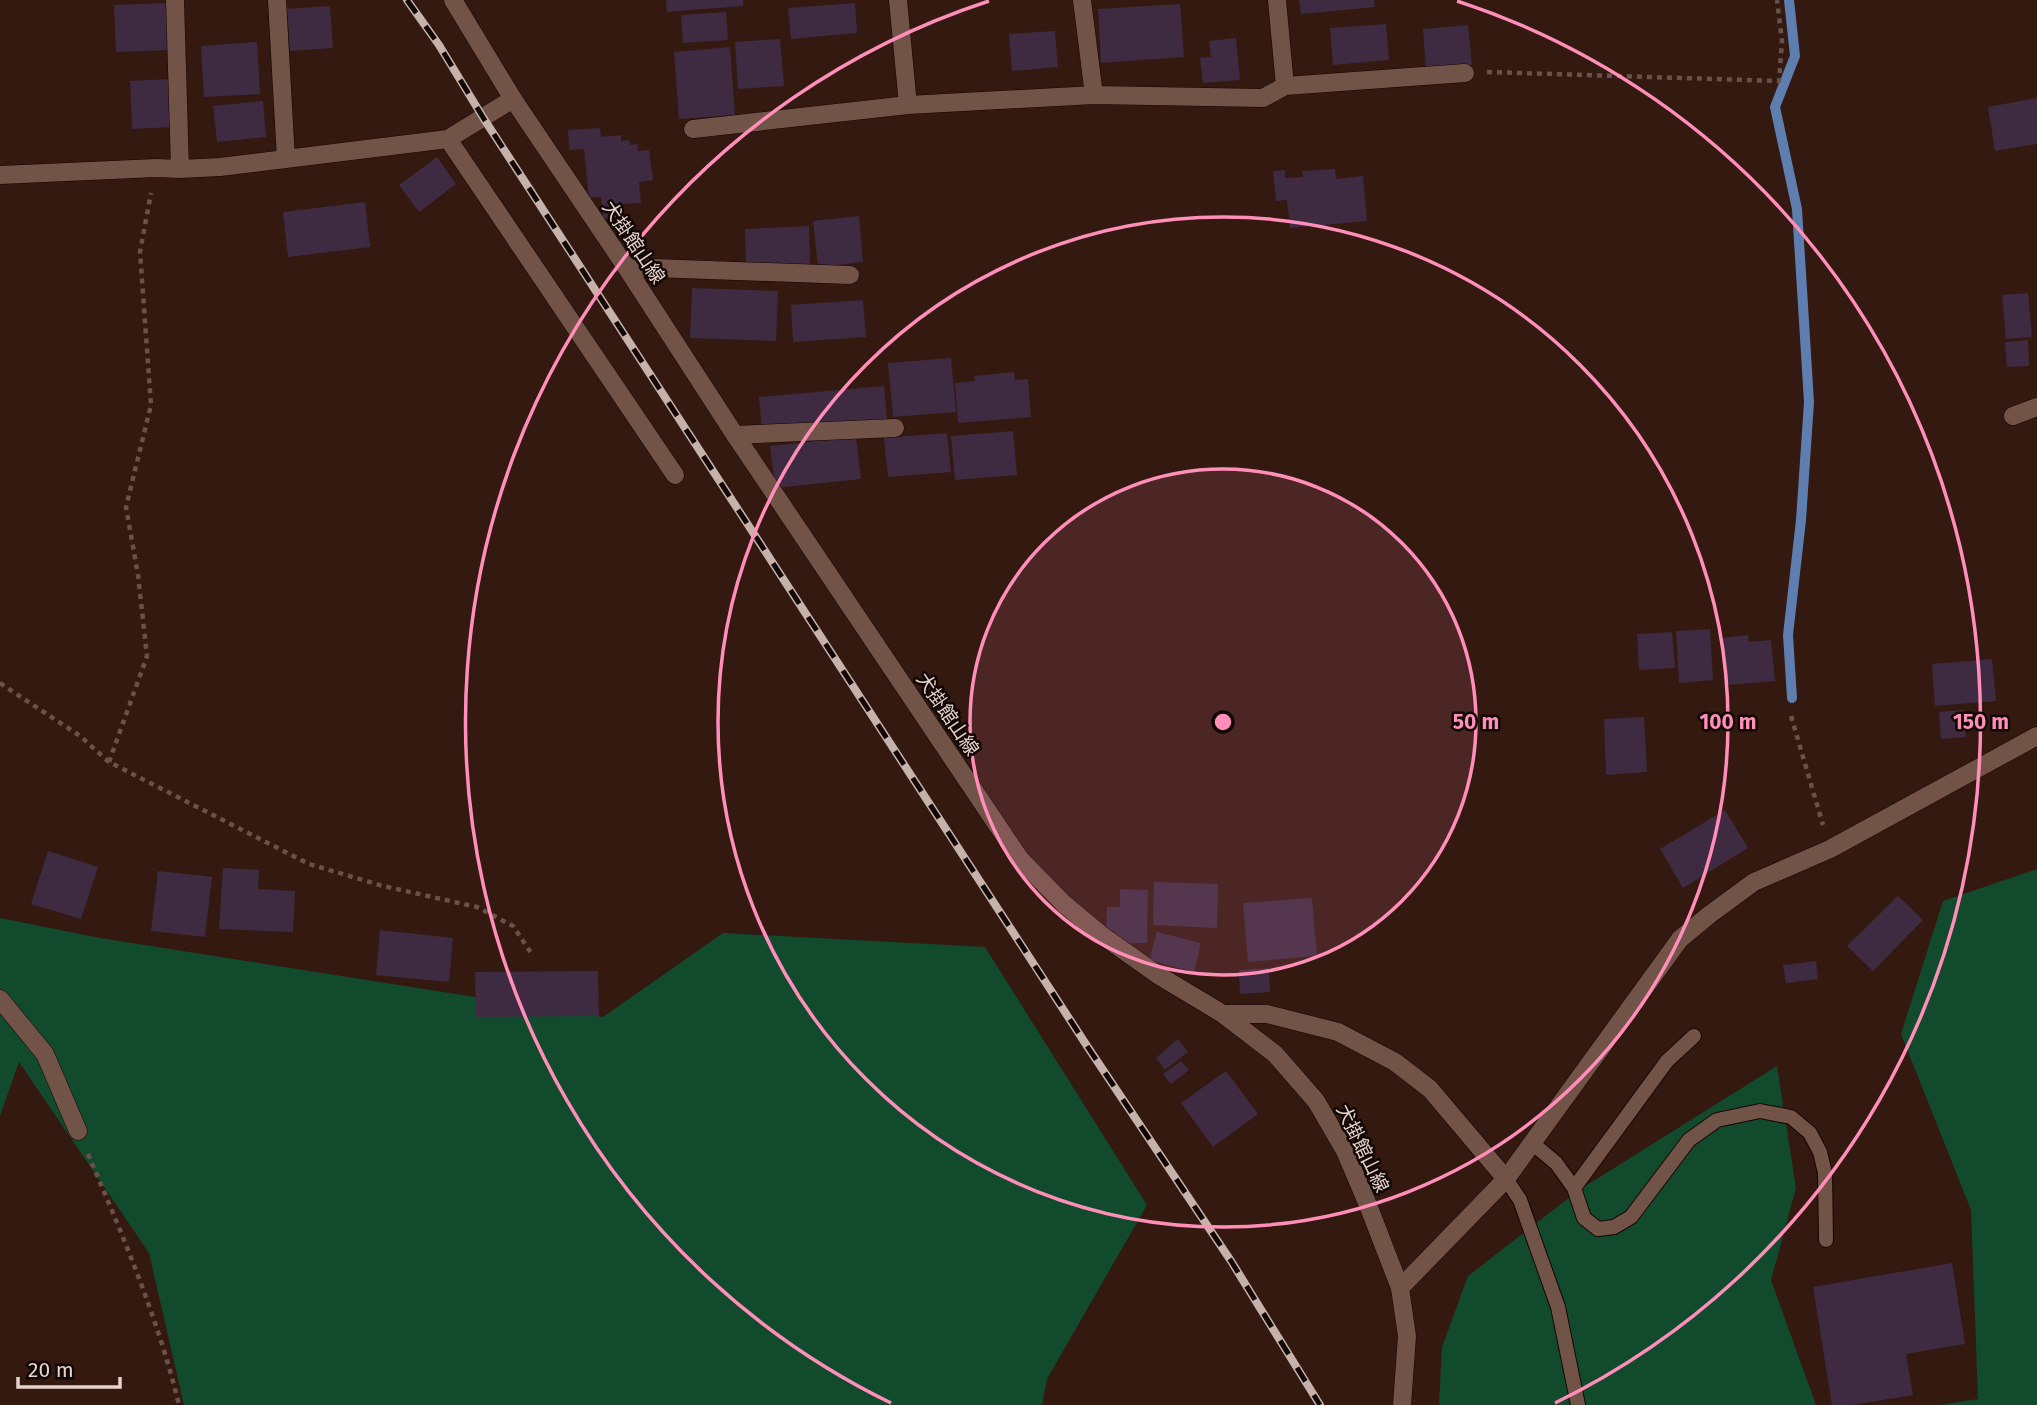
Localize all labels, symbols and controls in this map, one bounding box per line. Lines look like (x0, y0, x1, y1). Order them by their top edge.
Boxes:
street label: 犬掛館山線 (597, 196, 670, 288)
street label: 犬掛館山線 (911, 668, 984, 760)
text: 50 m (1453, 709, 1499, 735)
text: 100 m (1699, 709, 1757, 735)
text: 150 m (1953, 709, 2009, 735)
centre of rings (1211, 710, 1235, 734)
street label: 犬掛館山線 (1331, 1100, 1394, 1196)
scale bar (18, 1346, 119, 1390)
text: 20 m (28, 1357, 74, 1383)

